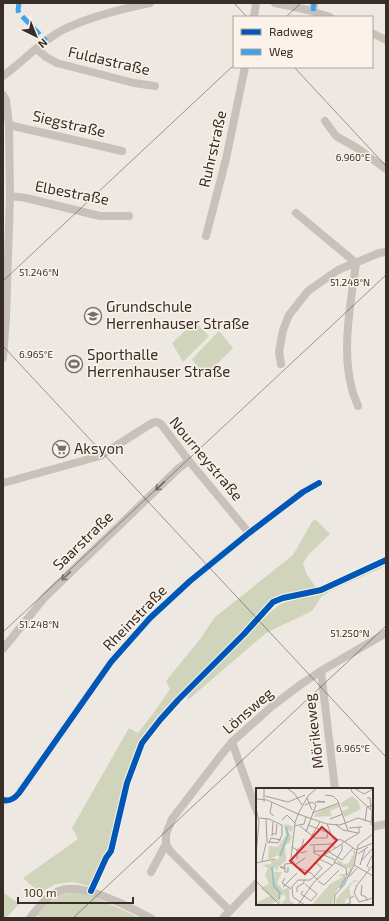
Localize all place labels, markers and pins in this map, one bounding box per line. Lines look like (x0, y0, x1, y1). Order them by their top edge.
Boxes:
place label: Grundschule Herrenhauser Straße (106, 297, 249, 332)
school or university icon: Grundschule Herrenhauser Straße (83, 306, 103, 326)
place label: Sporthalle Herrenhauser Straße (87, 345, 230, 380)
sports icon: Sporthalle Herrenhauser Straße (64, 354, 84, 374)
supermarket icon: Aksyon (51, 439, 71, 459)
place label: Aksyon (74, 439, 124, 457)

